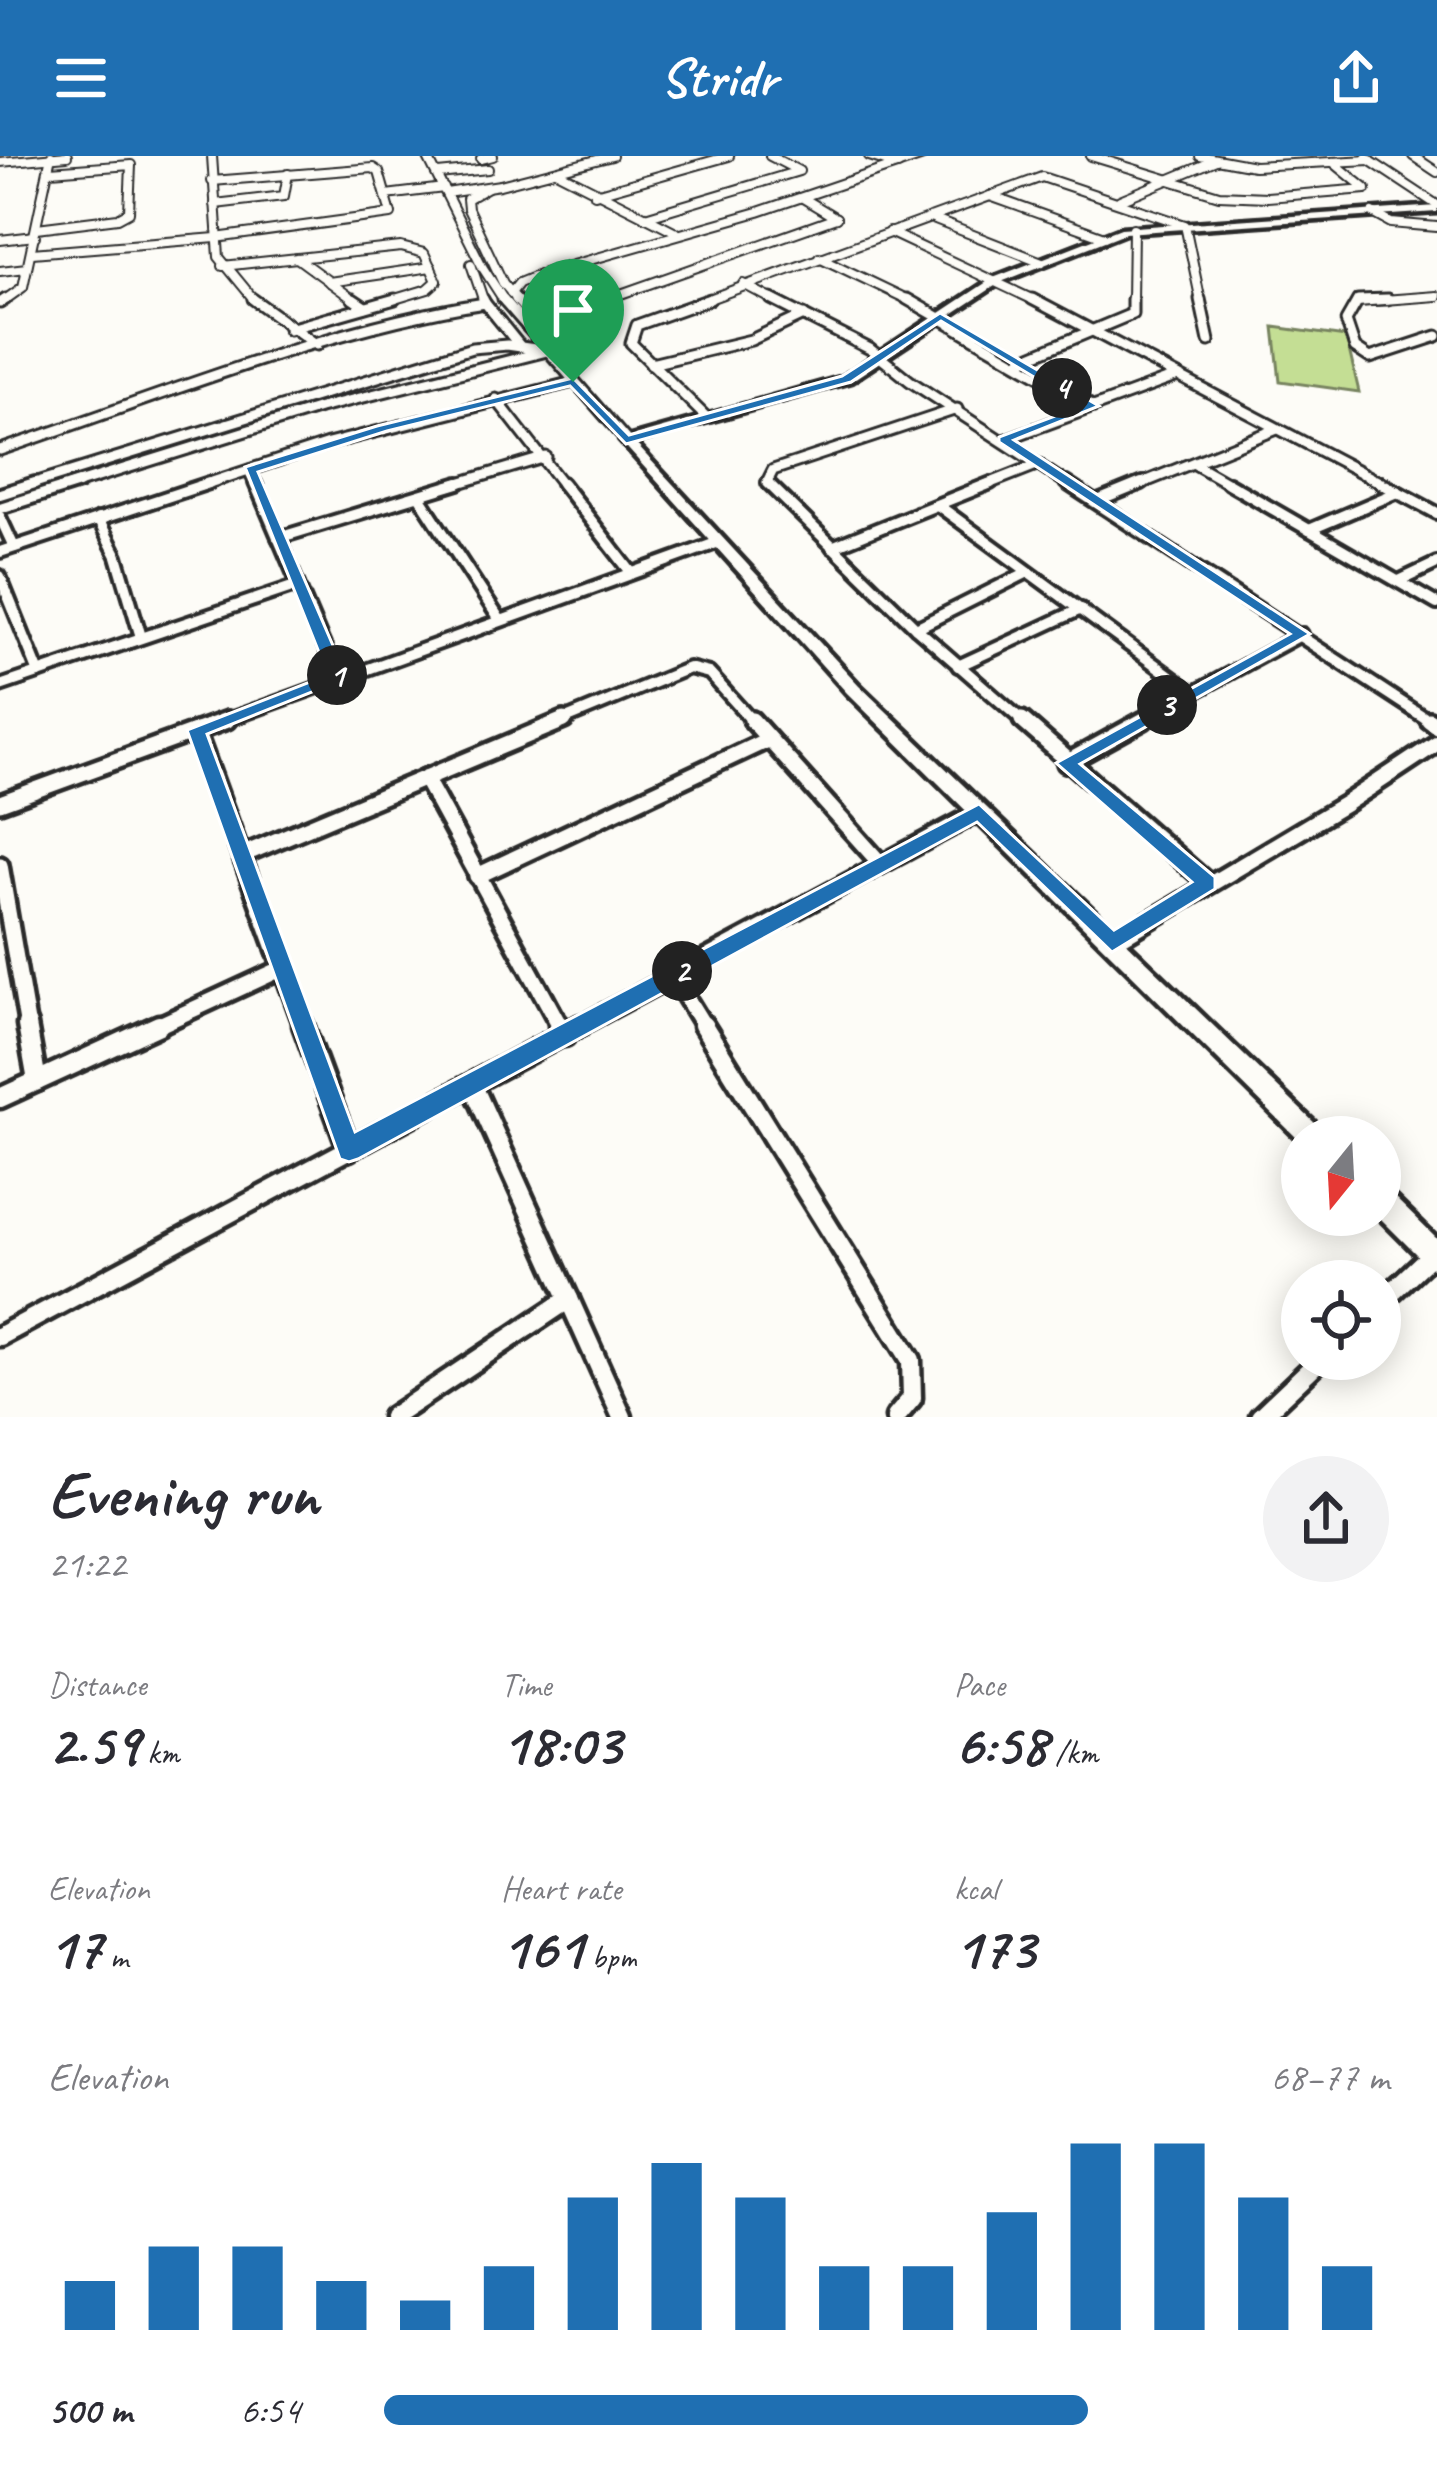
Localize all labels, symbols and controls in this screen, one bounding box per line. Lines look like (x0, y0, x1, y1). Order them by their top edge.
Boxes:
text: Stridr (660, 44, 777, 112)
icon: menu (48, 45, 114, 111)
icon: share (1323, 45, 1389, 111)
pin (522, 259, 624, 382)
icon: arrive (540, 277, 606, 343)
pin: 4 (1032, 358, 1092, 418)
text: 4 (1055, 367, 1069, 409)
pin: 1 (307, 645, 367, 705)
text: 1 (330, 654, 344, 696)
pin: 3 (1137, 675, 1197, 735)
text: 3 (1160, 684, 1174, 726)
pin: 2 (652, 941, 712, 1001)
text: 2 (675, 950, 689, 992)
north arrow (1281, 1116, 1401, 1236)
map controls (1281, 1116, 1401, 1380)
button: locate (1281, 1260, 1401, 1380)
text: Evening run (48, 1453, 318, 1536)
button: share (1263, 1456, 1389, 1582)
text: 21:22 (48, 1540, 126, 1589)
text: Distance (48, 1664, 146, 1706)
text: Time (501, 1664, 552, 1706)
text: Pace (954, 1664, 1005, 1706)
text: 2.59 (48, 1706, 139, 1782)
text: 18:03 (501, 1706, 621, 1782)
text: 6:58 (954, 1706, 1047, 1782)
text: km (139, 1732, 179, 1774)
text: /km (1047, 1732, 1098, 1774)
text: Elevation (48, 1868, 150, 1910)
text: Heart rate (501, 1868, 621, 1910)
text: kcal (954, 1868, 998, 1910)
text: 17 (48, 1910, 102, 1986)
text: 161 (501, 1910, 583, 1986)
text: 173 (954, 1910, 1035, 1986)
text: m (102, 1936, 128, 1978)
text: bpm (583, 1936, 637, 1978)
text: Elevation (48, 2053, 168, 2102)
text: 68–77 m (1270, 2053, 1389, 2102)
text: 500 m (48, 2386, 132, 2435)
text: 6:54 (240, 2386, 300, 2435)

